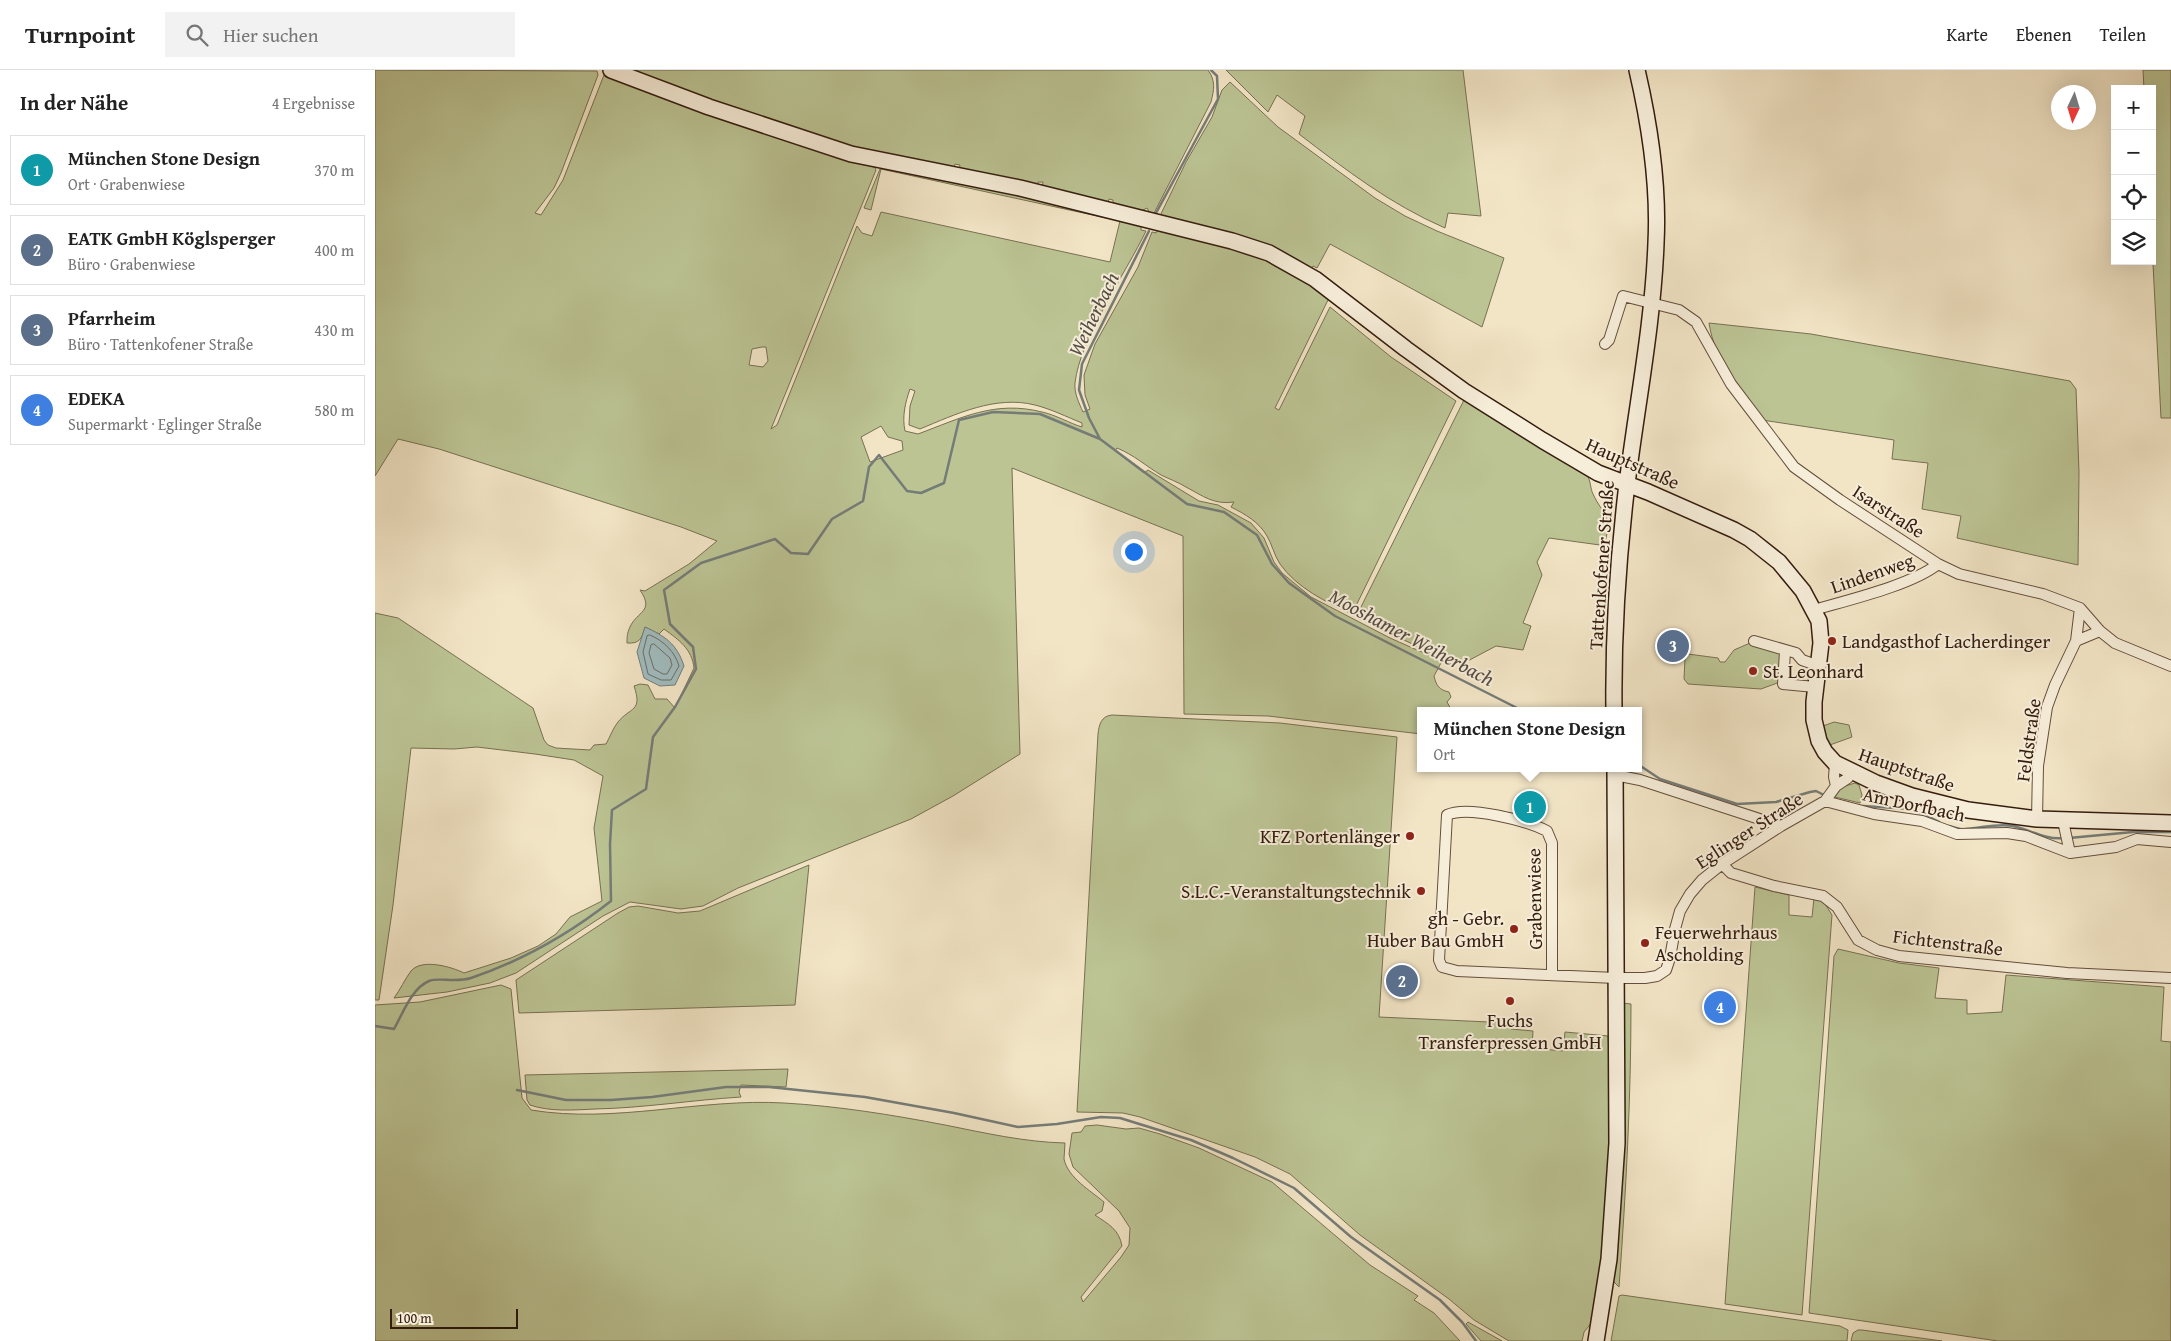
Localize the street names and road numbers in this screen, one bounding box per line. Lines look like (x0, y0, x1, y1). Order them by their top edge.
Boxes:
street label: Hauptstraße (1582, 430, 1684, 496)
street label: Isarstraße (1847, 477, 1931, 545)
street label: Tattenkofener Straße (1581, 479, 1621, 651)
street label: Lindenweg (1827, 546, 1918, 600)
street label: Feldstraße (2008, 696, 2048, 783)
street label: Hauptstraße (1855, 740, 1959, 799)
street label: Am Dorfbach (1860, 779, 1968, 829)
street label: Eglinger Straße (1690, 785, 1808, 875)
street label: Grabenwiese (1519, 848, 1549, 950)
street label: Fichtenstraße (1891, 921, 2005, 963)

